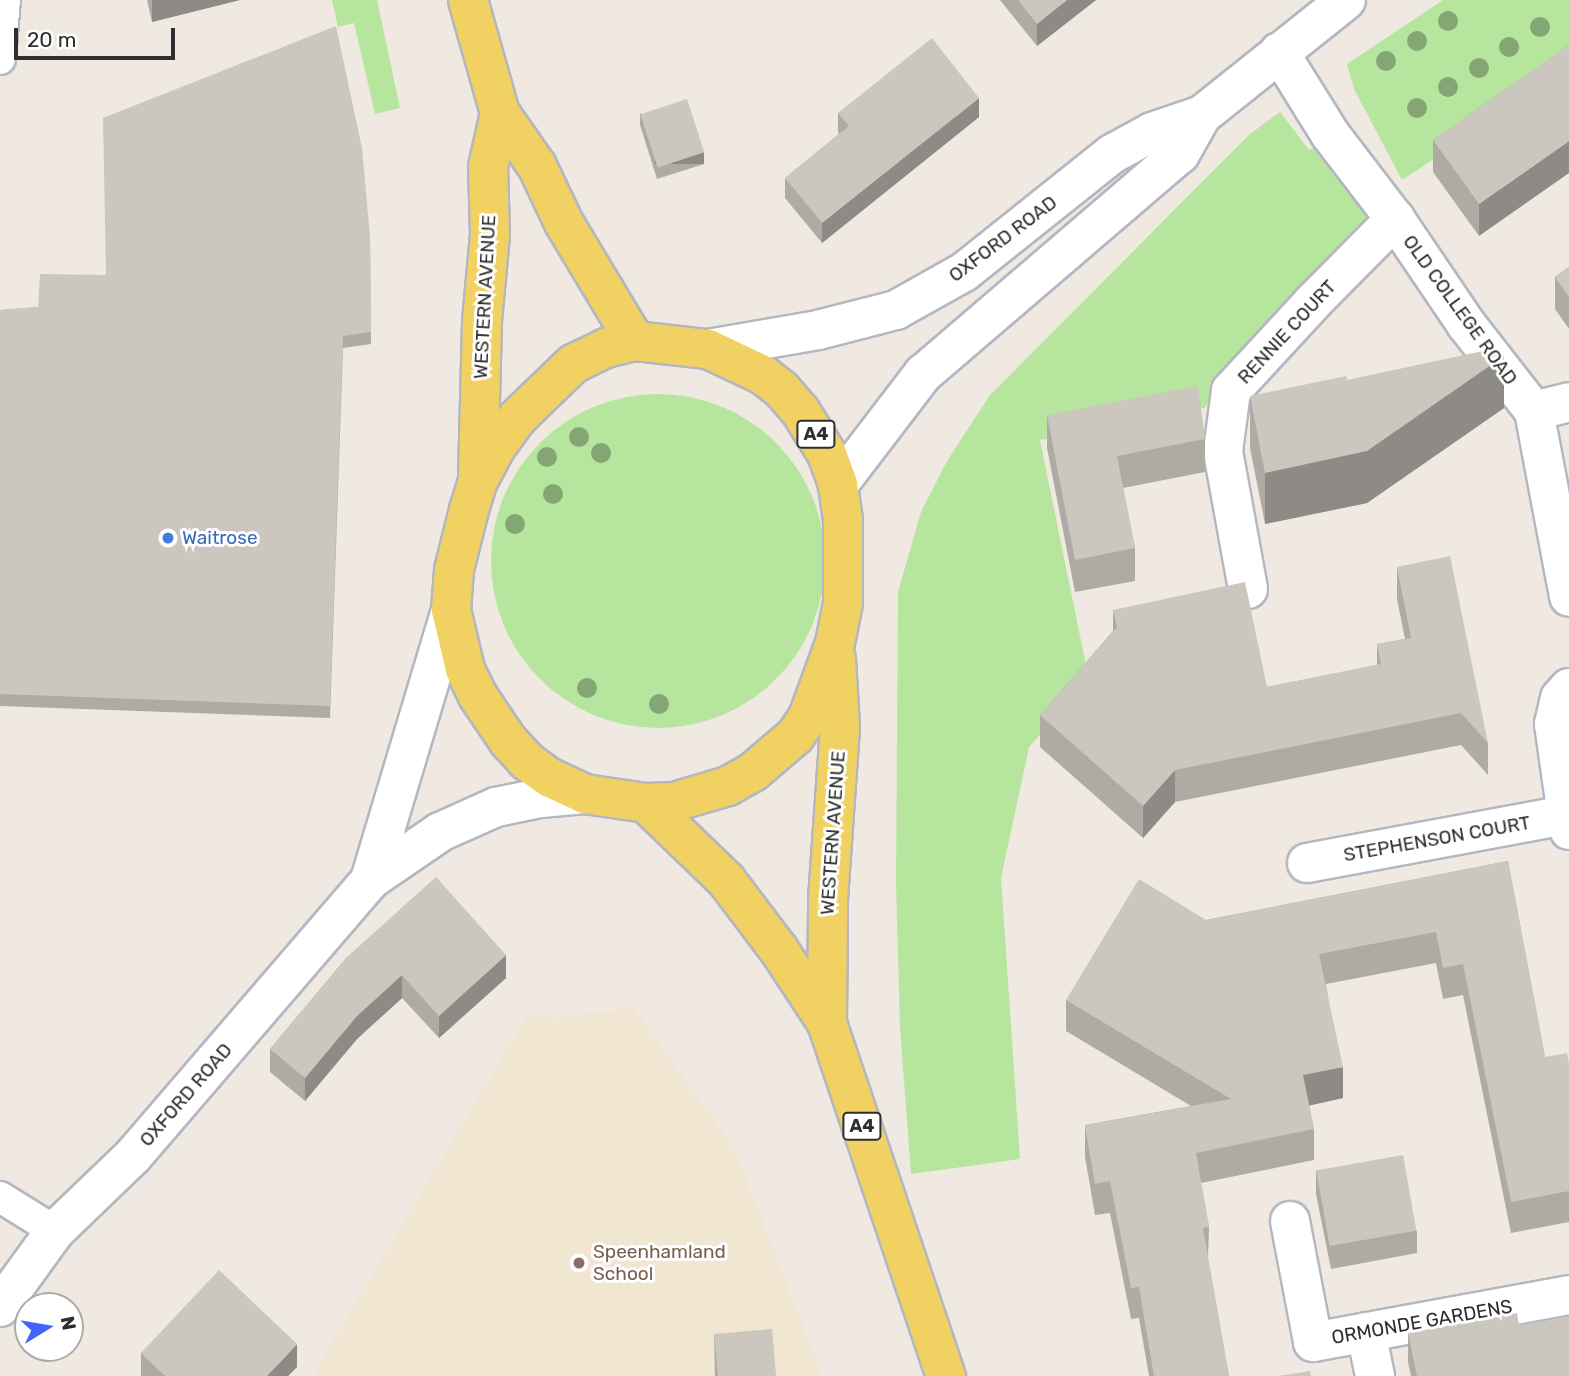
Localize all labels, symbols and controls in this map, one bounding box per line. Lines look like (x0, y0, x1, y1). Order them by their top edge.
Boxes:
scale bar (18, 14, 178, 58)
text: 20 m (27, 27, 76, 52)
street label: OXFORD ROAD (944, 191, 1062, 287)
street label: WESTERN AVENUE (469, 214, 501, 380)
street label: OLD COLLEGE ROAD (1398, 231, 1522, 389)
street label: RENNIE COURT (1233, 275, 1341, 389)
road number: A4 (795, 420, 837, 448)
place label: Waitrose (182, 527, 258, 549)
marker: Waitrose (160, 530, 176, 546)
street label: WESTERN AVENUE (816, 750, 850, 916)
street label: STEPHENSON COURT (1342, 811, 1532, 867)
street label: OXFORD ROAD (135, 1039, 237, 1151)
road number: A4 (841, 1112, 883, 1140)
place label: Speenhamland School (593, 1241, 726, 1285)
marker: Speenhamland School (571, 1255, 587, 1271)
north arrow (14, 1292, 84, 1362)
street label: ORMONDE GARDENS (1330, 1295, 1514, 1349)
text: N (56, 1314, 81, 1332)

